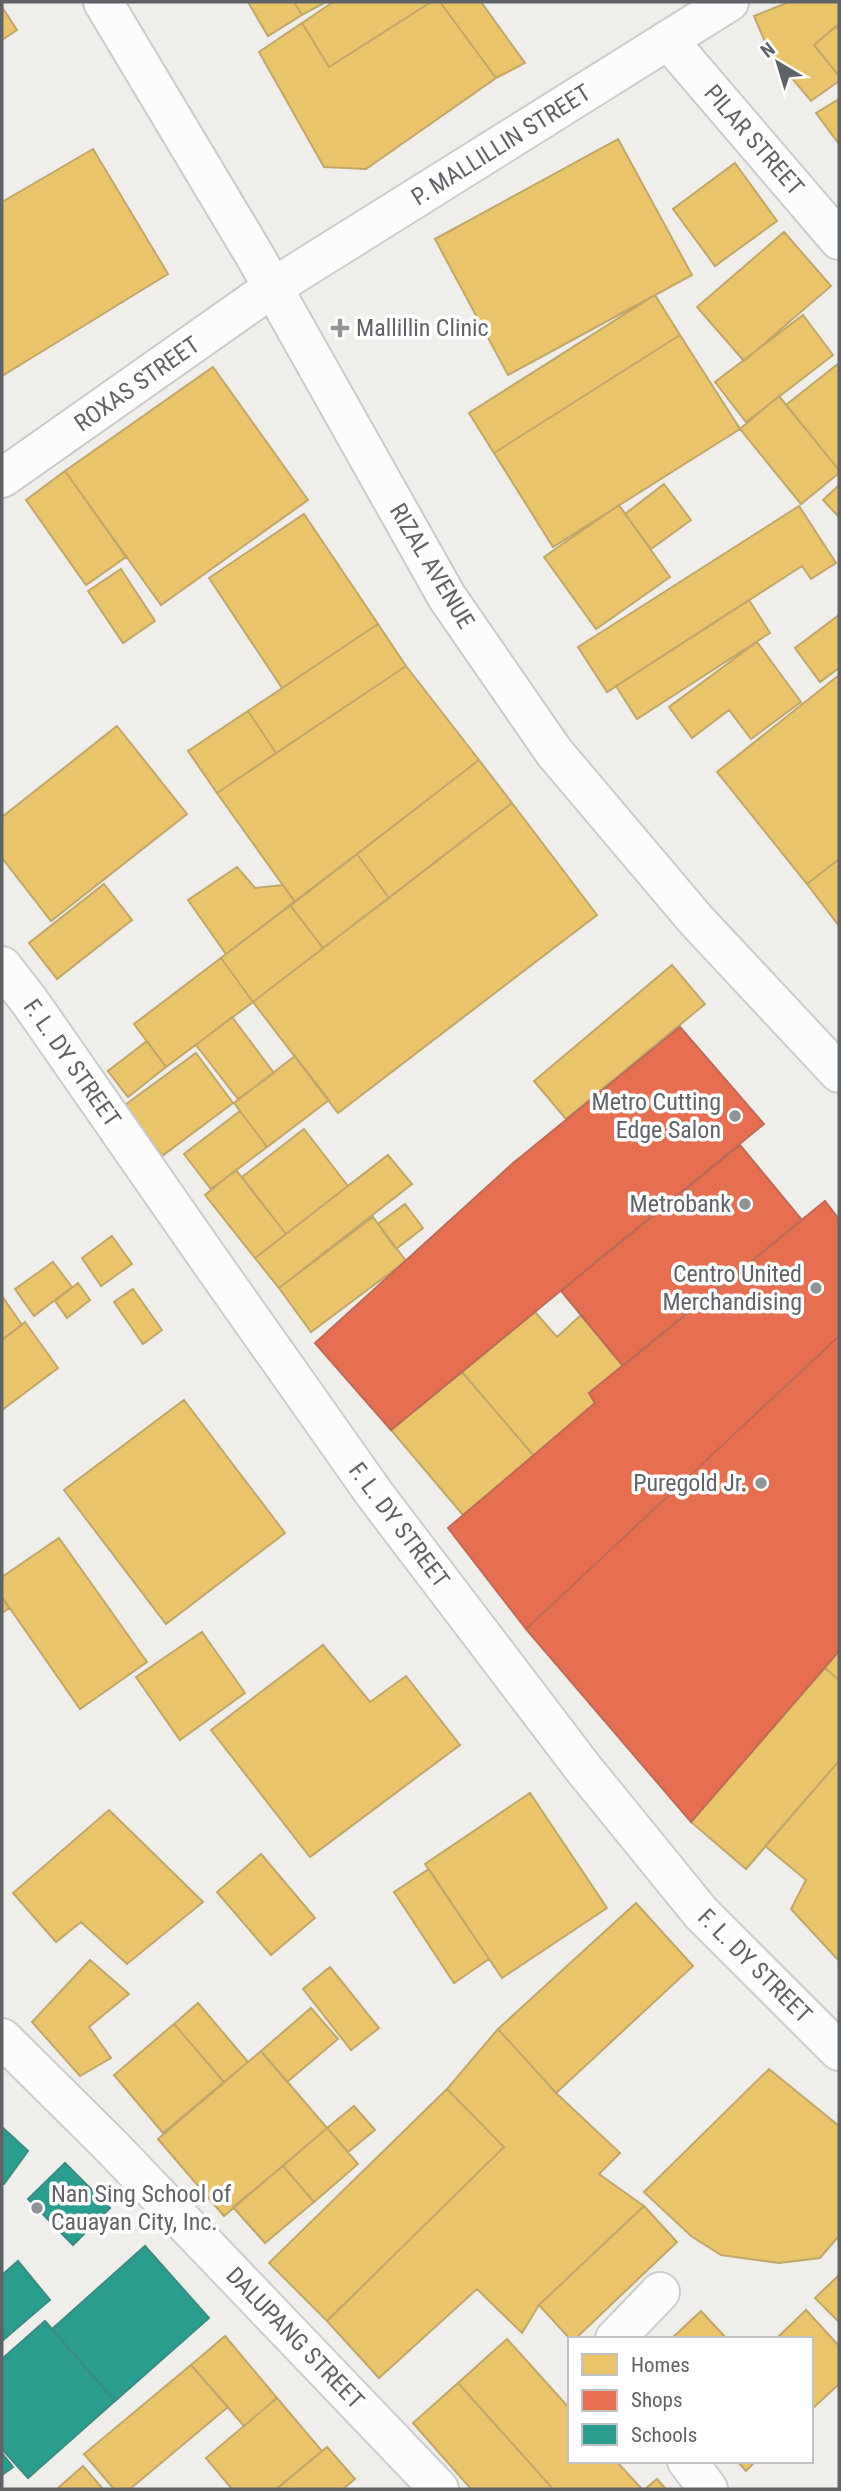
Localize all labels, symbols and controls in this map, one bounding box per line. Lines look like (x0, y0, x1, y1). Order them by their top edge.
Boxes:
north arrow (743, 28, 813, 98)
text: N (756, 37, 780, 63)
street label: P. MALLILLIN STREET (406, 79, 596, 211)
street label: PILAR STREET (698, 79, 810, 201)
place label: Mallillin Clinic (356, 314, 489, 342)
marker: Mallillin Clinic (330, 318, 350, 338)
street label: ROXAS STREET (69, 331, 205, 437)
street label: RIZAL AVENUE (384, 498, 480, 634)
street label: F. L. DY STREET (18, 994, 126, 1132)
place label: Metro Cutting Edge Salon (592, 1088, 721, 1144)
marker: Metro Cutting Edge Salon (727, 1108, 743, 1124)
place label: Metrobank (630, 1190, 731, 1218)
marker: Metrobank (737, 1196, 753, 1212)
place label: Centro United Merchandising (662, 1260, 802, 1316)
marker: Centro United Merchandising (808, 1280, 824, 1296)
street label: F. L. DY STREET (343, 1457, 455, 1593)
place label: Puregold Jr. (633, 1469, 747, 1497)
marker: Puregold Jr. (753, 1475, 769, 1491)
street label: F. L. DY STREET (692, 1903, 818, 2029)
place label: Nan Sing School of Cauayan City, Inc. (51, 2180, 232, 2236)
marker: Nan Sing School of Cauayan City, Inc. (29, 2200, 45, 2216)
street label: DALUPANG STREET (220, 2261, 370, 2415)
legend (568, 2337, 813, 2463)
text: Homes (631, 2353, 690, 2377)
text: Shops (631, 2388, 683, 2412)
text: Schools (631, 2423, 697, 2447)

